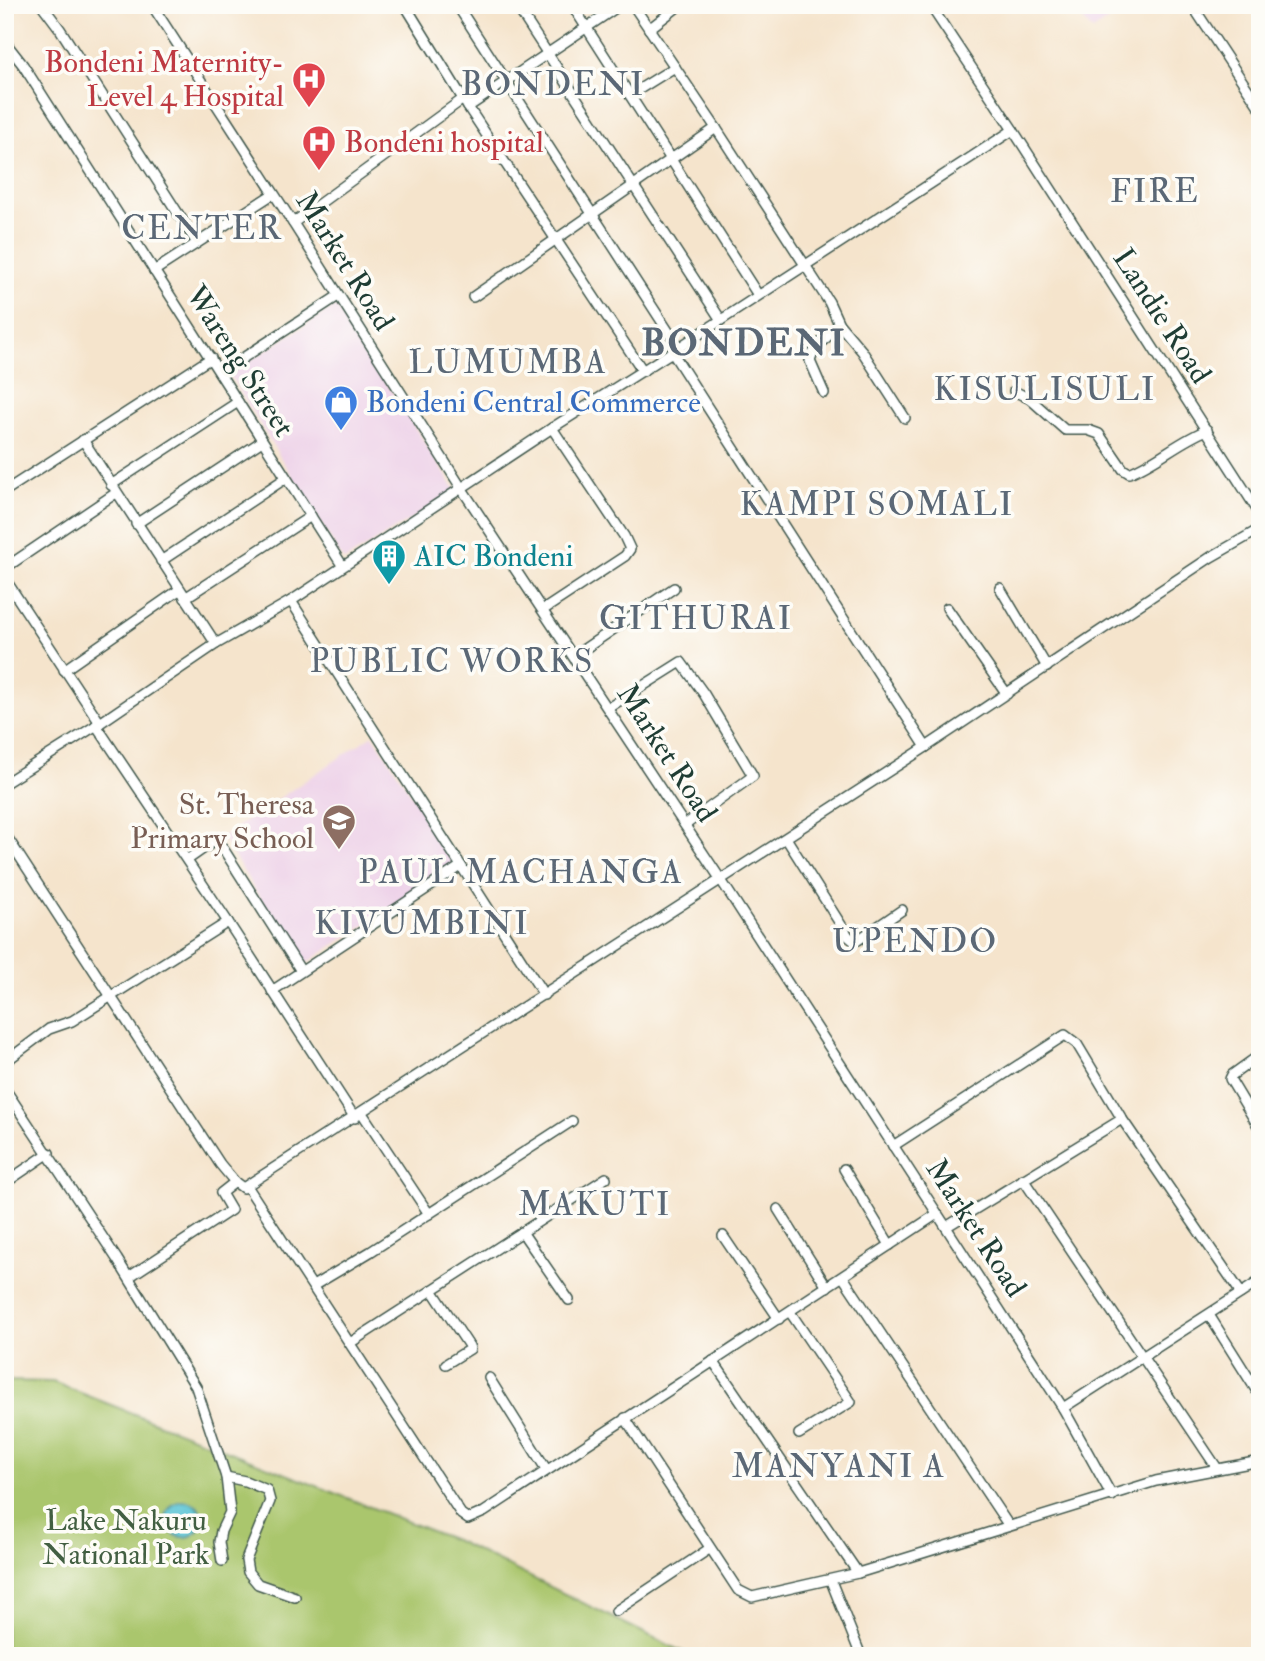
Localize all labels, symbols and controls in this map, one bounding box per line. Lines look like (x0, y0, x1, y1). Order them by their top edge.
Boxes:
place label: Bondeni Maternity- Level 4 Hospital (44, 44, 284, 115)
hospital icon: Bondeni Maternity- Level 4 Hospital (290, 60, 328, 109)
district label: BONDENI (461, 64, 645, 105)
hospital icon: Bondeni hospital (300, 123, 338, 172)
place label: Bondeni hospital (344, 124, 544, 161)
district label: FIRE (1110, 171, 1200, 212)
street label: Market Road (288, 184, 403, 338)
district label: CENTER (121, 208, 283, 249)
street label: Landie Road (1105, 241, 1219, 391)
street label: Wareng Street (177, 278, 303, 444)
district label: BONDENI (641, 320, 847, 367)
district label: LUMUMBA (408, 342, 608, 383)
district label: KISULISULI (934, 369, 1156, 410)
shop icon: Bondeni Central Commerce (322, 383, 360, 432)
place label: Bondeni Central Commerce (366, 384, 701, 421)
district label: KAMPI SOMALI (740, 484, 1014, 525)
building icon: AIC Bondeni (370, 537, 408, 586)
place label: AIC Bondeni (413, 538, 574, 575)
district label: GITHURAI (599, 598, 793, 639)
district label: PUBLIC WORKS (310, 641, 594, 682)
street label: Market Road (609, 677, 726, 829)
place label: St. Theresa Primary School (130, 786, 315, 857)
school or university icon: St. Theresa Primary School (320, 802, 358, 851)
district label: PAUL MACHANGA (358, 852, 684, 893)
district label: KIVUMBINI (314, 903, 530, 944)
district label: UPENDO (832, 921, 998, 962)
street label: Market Road (918, 1152, 1035, 1304)
district label: MAKUTI (519, 1184, 671, 1225)
district label: MANYANI A (732, 1446, 946, 1487)
park label: Lake Nakuru National Park (43, 1502, 209, 1573)

